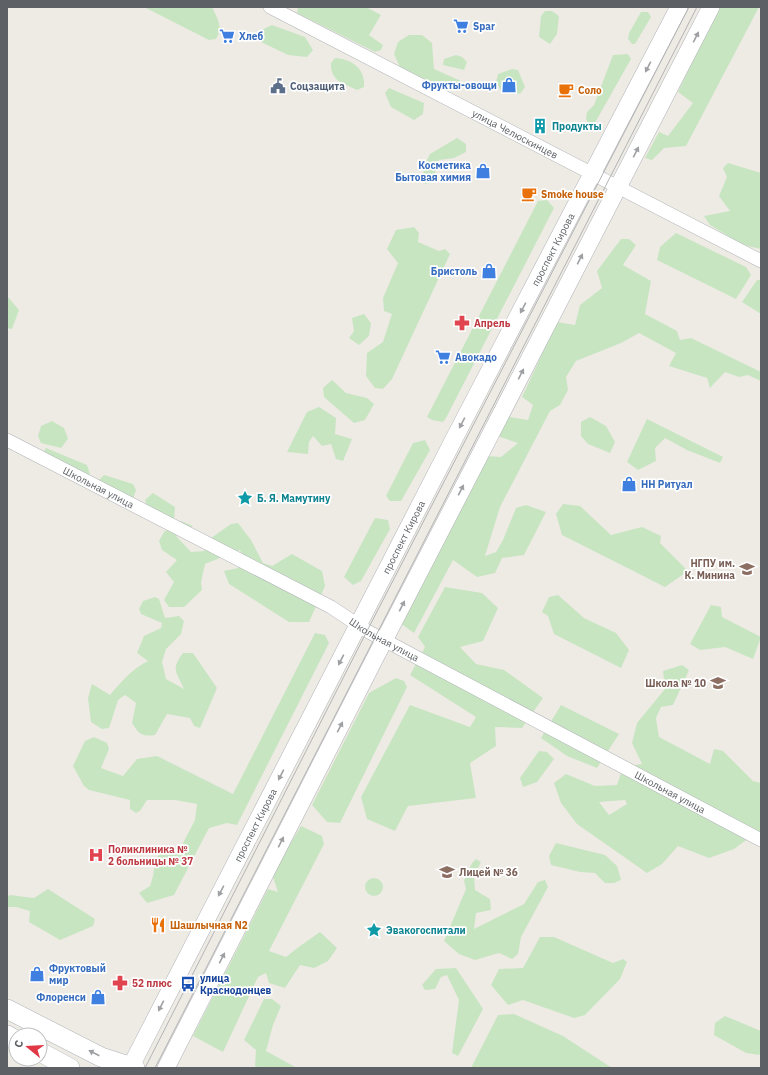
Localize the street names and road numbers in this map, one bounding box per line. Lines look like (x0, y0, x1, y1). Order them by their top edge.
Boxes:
street label: улица Челюскинцев (470, 107, 560, 162)
street label: проспект Кирова (529, 210, 578, 288)
street label: Школьная улица (61, 464, 137, 512)
street label: проспект Кирова (380, 498, 428, 576)
street label: Школьная улица (347, 615, 422, 665)
street label: Школьная улица (632, 768, 708, 817)
street label: проспект Кирова (231, 786, 280, 864)

